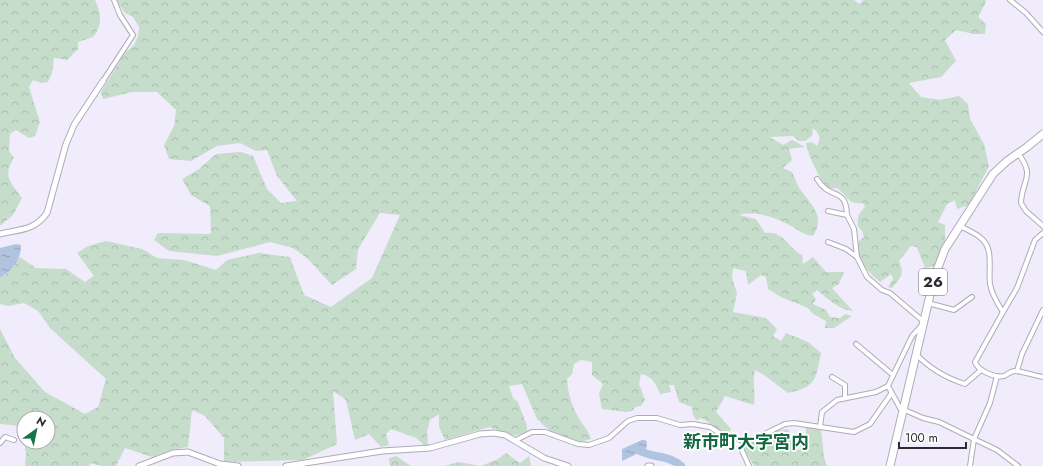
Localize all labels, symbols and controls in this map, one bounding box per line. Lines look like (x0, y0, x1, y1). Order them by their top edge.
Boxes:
road number: 26 (919, 269, 947, 295)
north arrow (16, 410, 56, 450)
text: N (33, 413, 49, 431)
scale bar (899, 424, 966, 450)
district label: 新市町大字宮内 (683, 429, 809, 455)
text: 100 m (905, 429, 938, 447)

